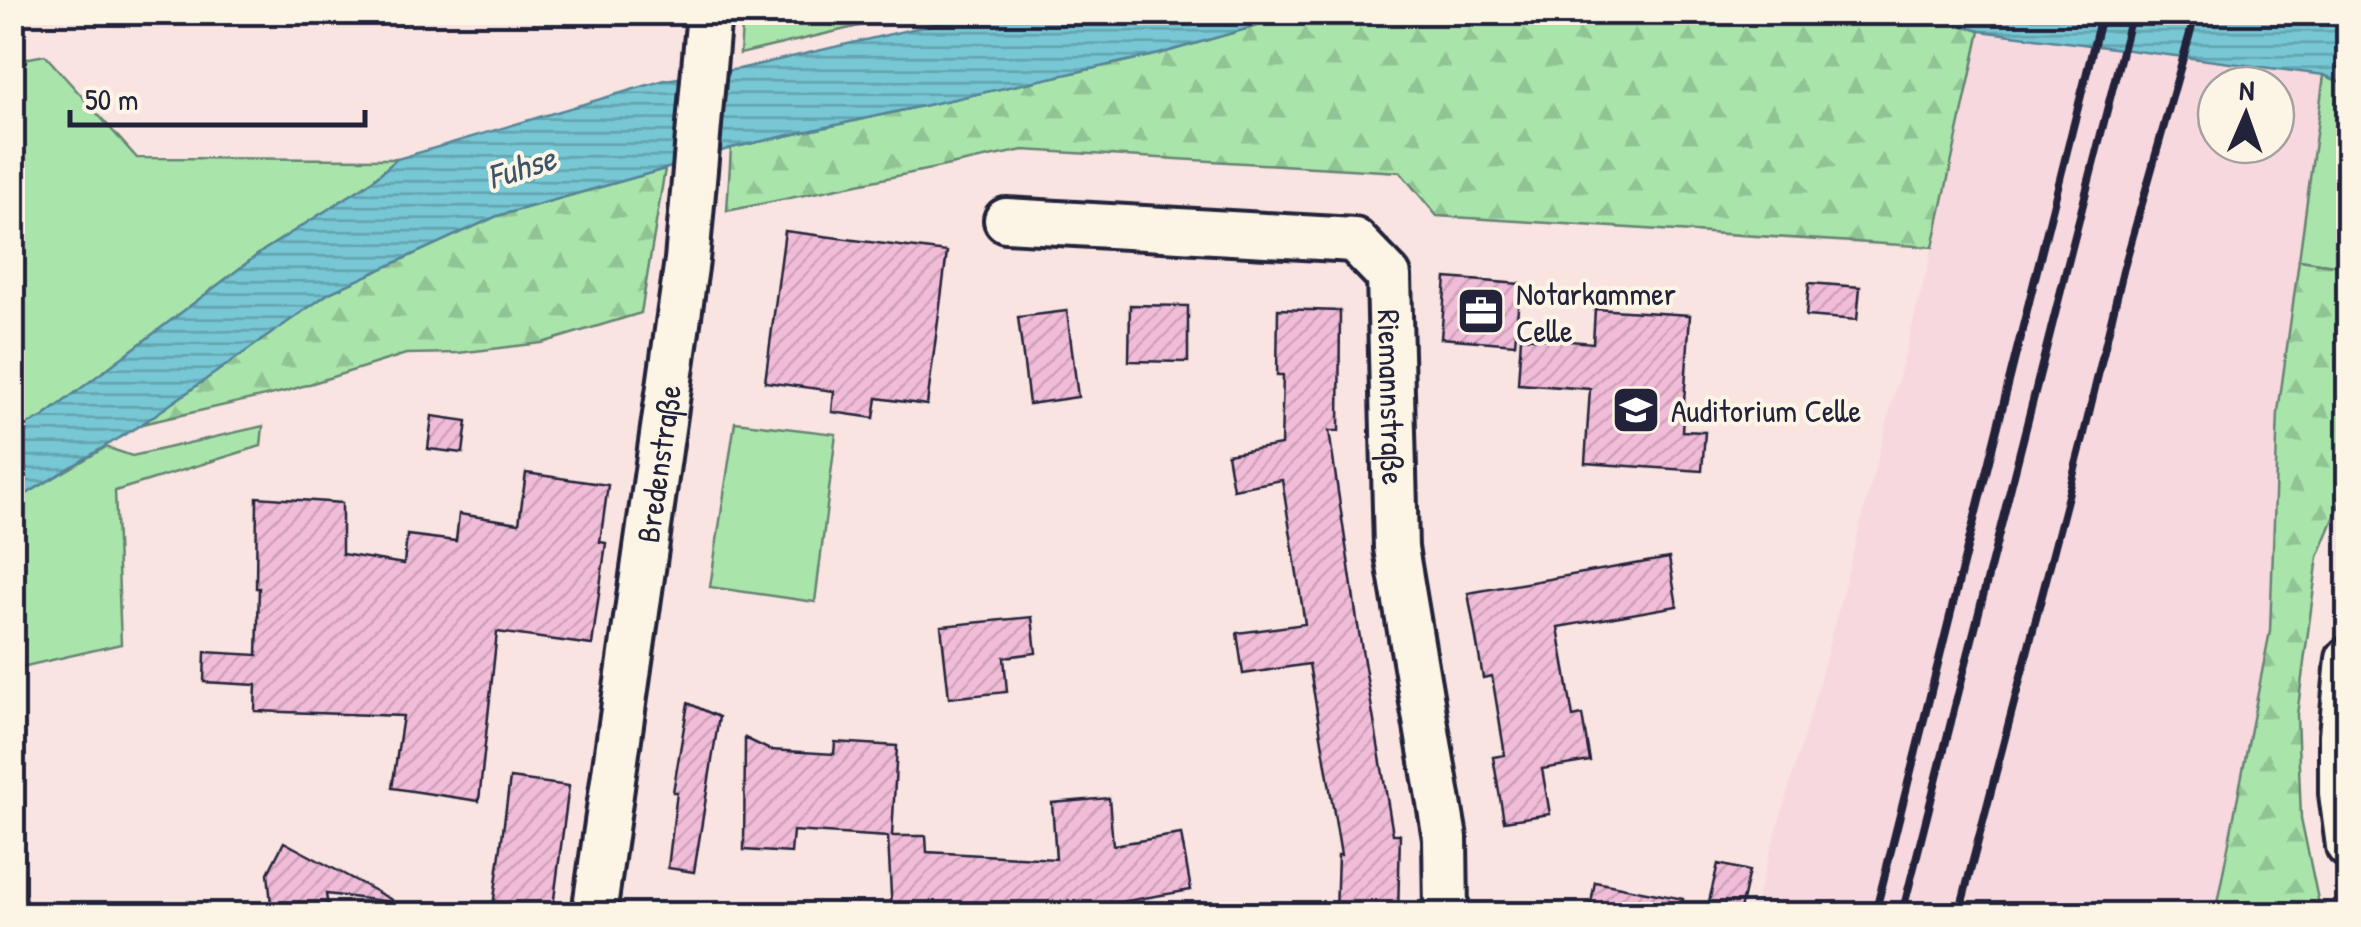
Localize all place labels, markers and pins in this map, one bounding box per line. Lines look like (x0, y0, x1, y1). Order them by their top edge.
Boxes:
place label: Notarkammer Celle (1516, 272, 1676, 352)
office icon: Notarkammer Celle (1455, 285, 1507, 337)
school or university icon: Auditorium Celle (1610, 384, 1662, 436)
place label: Auditorium Celle (1671, 389, 1861, 432)

